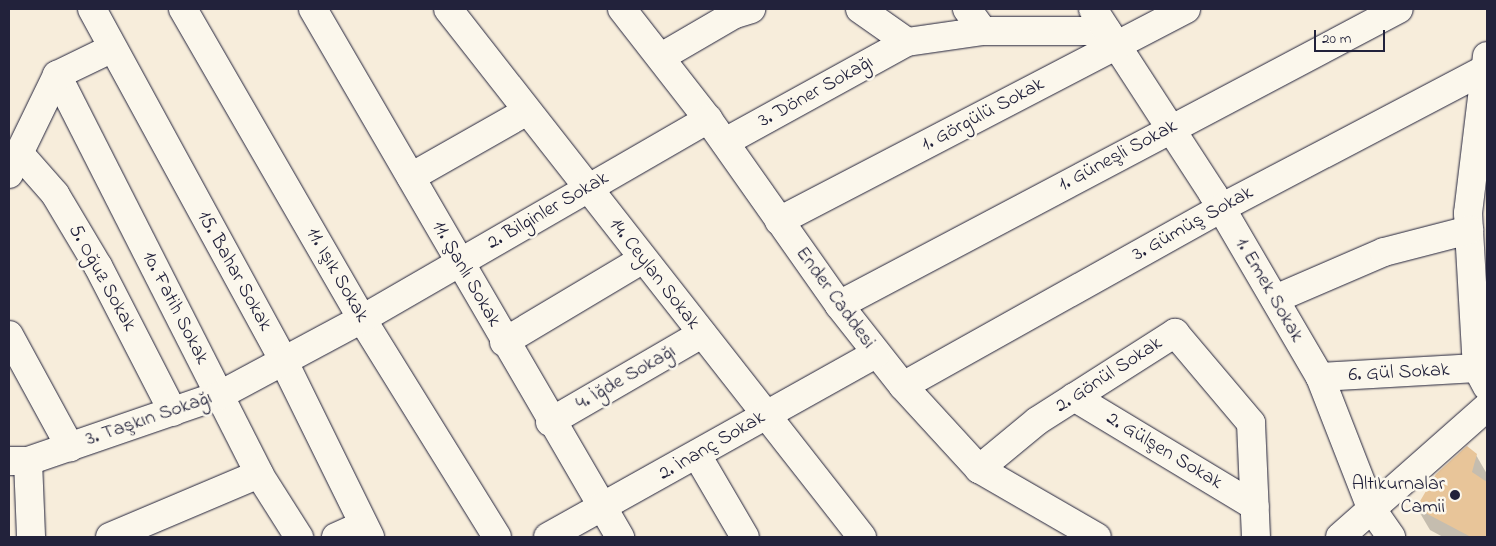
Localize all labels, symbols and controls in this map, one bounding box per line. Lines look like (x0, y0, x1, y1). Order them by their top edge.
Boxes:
scale bar (1316, 20, 1387, 52)
text: 20 m (1322, 28, 1351, 50)
street label: 3. Döner Sokağı (755, 51, 877, 133)
street label: 1. Görgülü Sokak (917, 73, 1049, 157)
street label: 1. Güneşli Sokak (1054, 115, 1182, 197)
street label: 2. Bilginler Sokak (483, 167, 613, 255)
street label: 3. Gümüş Sokak (1128, 181, 1258, 267)
street label: 15. Bahar Sokak (191, 207, 277, 335)
street label: 14. Ceylan Sokak (603, 214, 705, 334)
street label: 11. Şanlı Sokak (426, 217, 506, 331)
street label: 5. Oğuz Sokak (63, 220, 141, 336)
street label: 11. Işık Sokak (300, 224, 374, 326)
street label: 1. Emek Sokak (1229, 233, 1309, 347)
street label: Ender Caddesi (790, 242, 880, 354)
street label: 10. Fatih Sokak (136, 247, 214, 369)
street label: 2. Gönül Sokak (1051, 332, 1167, 418)
street label: 4. İğde Sokağı (572, 340, 680, 416)
street label: 6. Gül Sokak (1348, 358, 1450, 388)
street label: 3. Taşkın Sokağı (83, 386, 215, 452)
street label: 2. İnanç Sokak (654, 406, 770, 486)
street label: 2. Gülşen Sokak (1102, 407, 1226, 495)
place label: Altıkurnalar Camii (1352, 472, 1445, 519)
marker: Altıkurnalar Camii (1449, 489, 1461, 501)

